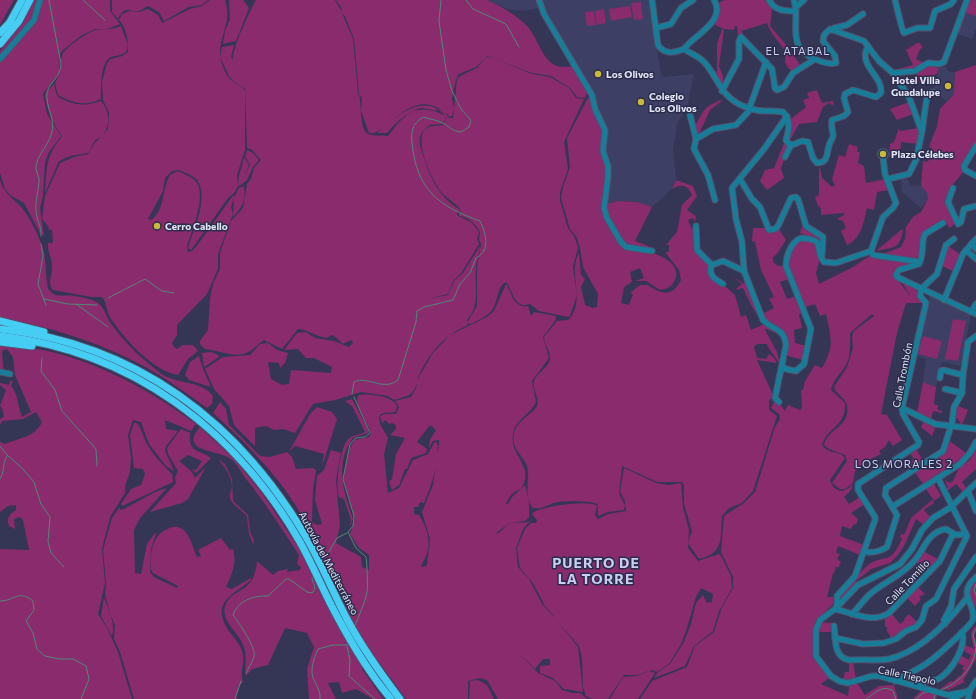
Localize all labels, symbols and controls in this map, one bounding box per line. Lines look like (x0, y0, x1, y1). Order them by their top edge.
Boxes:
district label: EL ATABAL (765, 44, 831, 57)
place label: Los Olivos (606, 68, 654, 80)
marker: Los Olivos (593, 69, 603, 79)
place label: Hotel Villa Guadalupe (891, 74, 940, 98)
marker: Hotel Villa Guadalupe (943, 81, 953, 91)
place label: Colegio Los Olivos (649, 90, 697, 114)
marker: Colegio Los Olivos (636, 97, 646, 107)
place label: Plaza Célebes (891, 148, 954, 160)
marker: Plaza Célebes (878, 149, 888, 159)
place label: Cerro Cabello (165, 220, 228, 232)
marker: Cerro Cabello (152, 221, 162, 231)
street label: Calle Trombón (890, 341, 914, 409)
district label: LOS MORALES 2 (855, 457, 953, 470)
street label: Autovía del Mediterráneo (297, 509, 361, 617)
district label: PUERTO DE LA TORRE (552, 554, 640, 587)
street label: Calle Tomillo (882, 557, 932, 607)
street label: Calle Tiepolo (877, 663, 937, 687)

